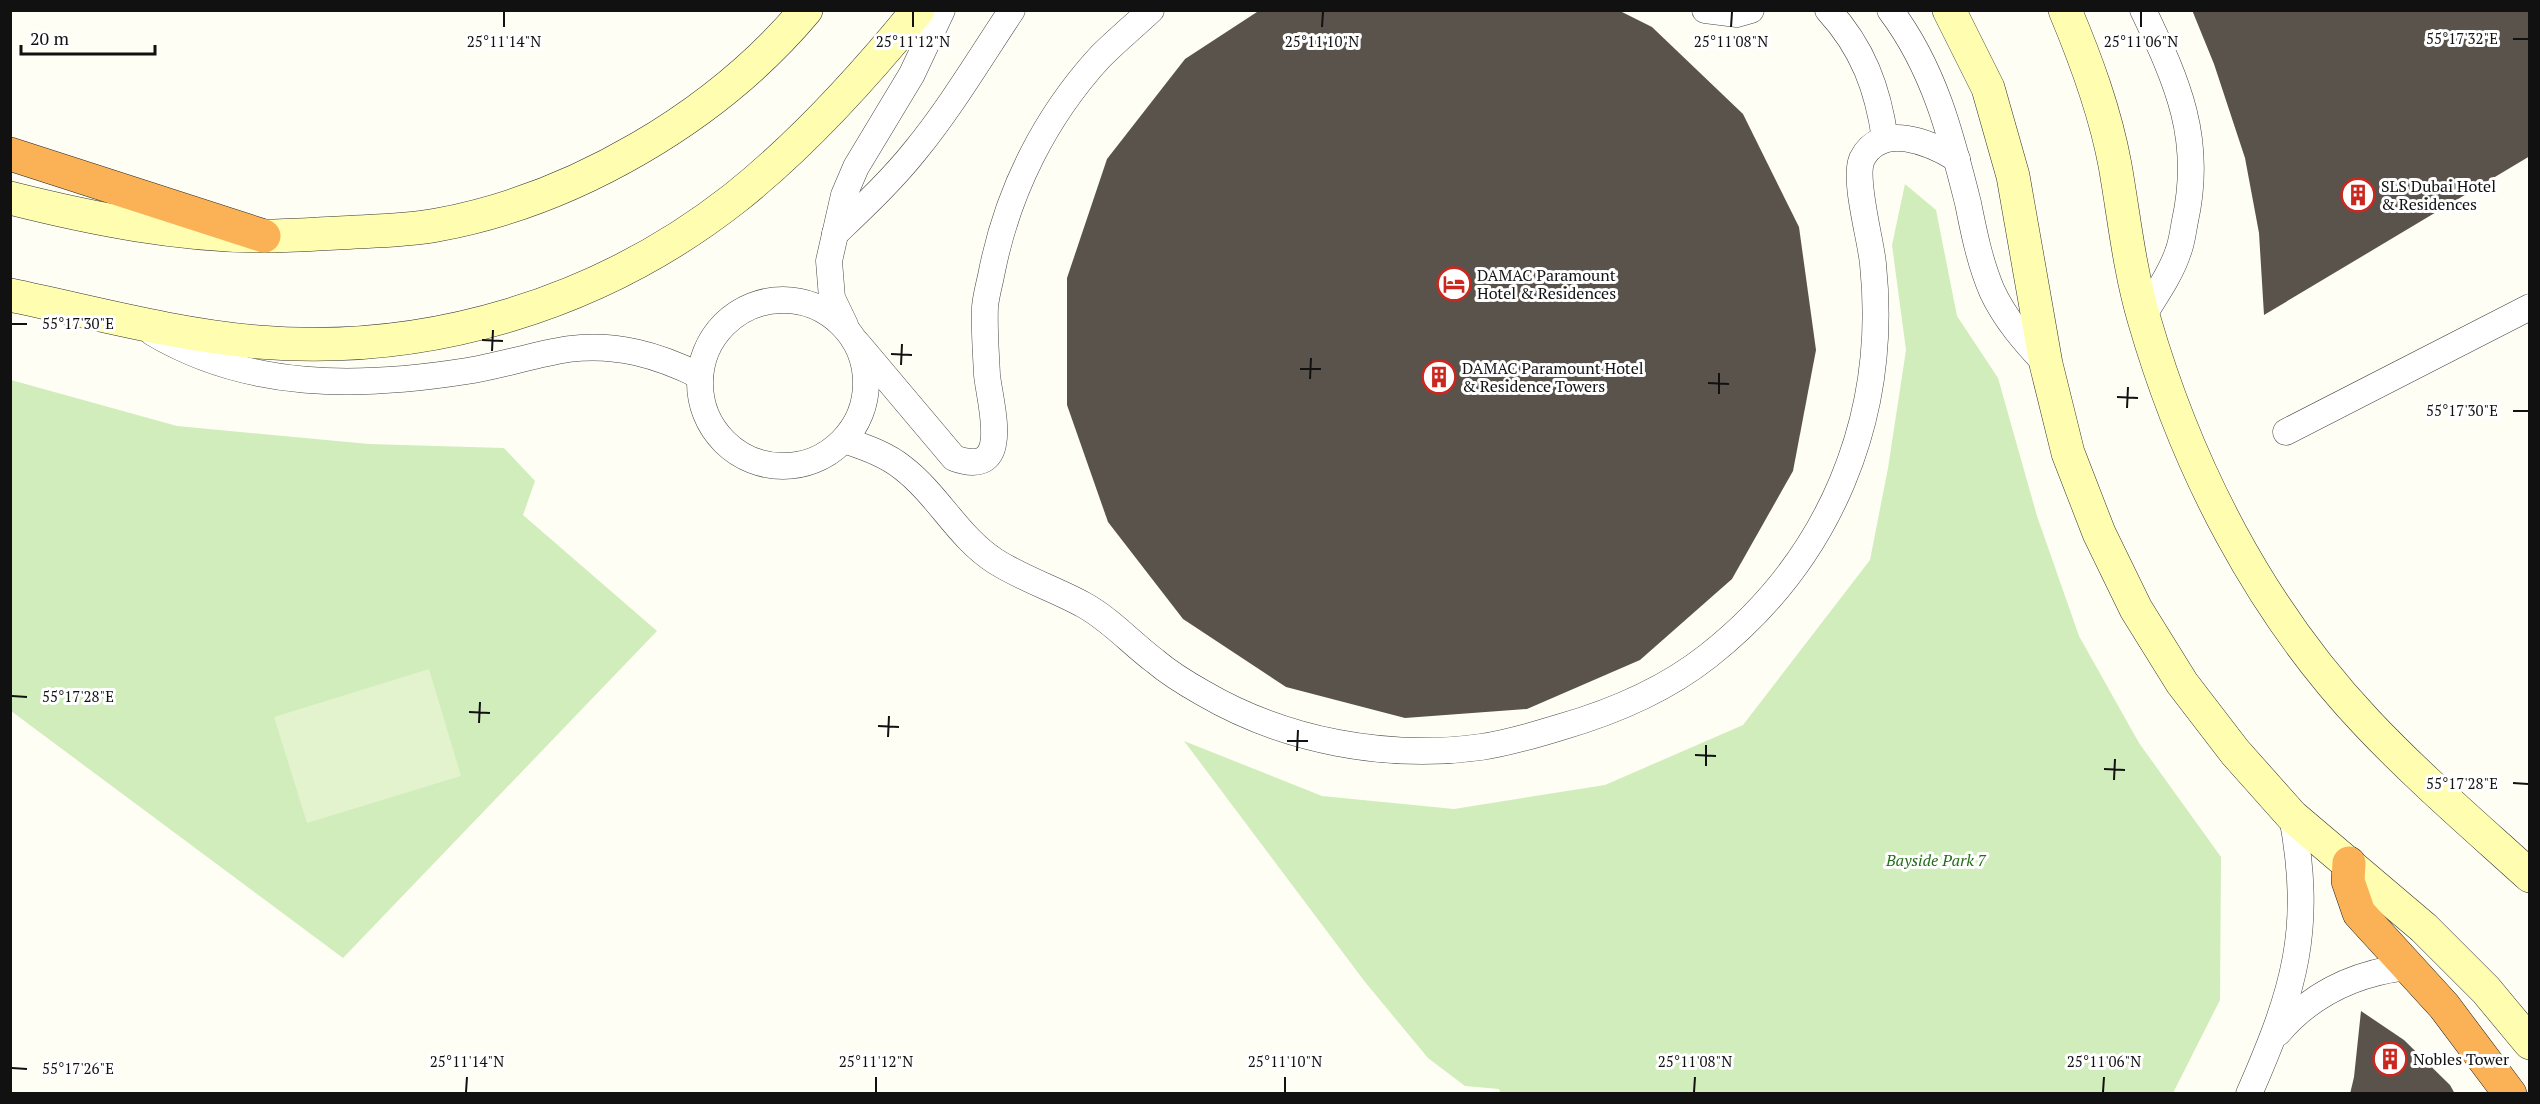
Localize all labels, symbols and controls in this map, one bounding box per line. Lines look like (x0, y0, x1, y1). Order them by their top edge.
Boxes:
scale bar (21, 18, 154, 56)
text: 20 m (30, 26, 70, 50)
text: 55°17'32"E (2426, 28, 2498, 48)
text: 25°11'14"N (467, 31, 541, 51)
text: 25°11'12"N (876, 31, 950, 51)
text: 25°11'10"N (1285, 31, 1359, 51)
text: 25°11'08"N (1694, 31, 1768, 51)
text: 25°11'06"N (2104, 31, 2178, 51)
place label: SLS Dubai Hotel & Residences (2381, 175, 2496, 215)
building icon: SLS Dubai Hotel & Residences (2340, 177, 2376, 213)
place label: DAMAC Paramount Hotel & Residences (1477, 264, 1616, 304)
hotel icon: DAMAC Paramount Hotel & Residences (1436, 266, 1472, 302)
text: 55°17'30"E (42, 313, 114, 333)
place label: DAMAC Paramount Hotel & Residence Towers (1462, 357, 1644, 397)
building icon: DAMAC Paramount Hotel & Residence Towers (1421, 359, 1457, 395)
text: 55°17'30"E (2426, 400, 2498, 420)
text: 55°17'28"E (42, 686, 114, 706)
text: 55°17'28"E (2426, 773, 2498, 793)
park label: Bayside Park 7 (1885, 849, 1987, 871)
building icon: Nobles Tower (2372, 1041, 2408, 1077)
place label: Nobles Tower (2413, 1048, 2510, 1070)
text: 25°11'14"N (430, 1051, 504, 1071)
text: 25°11'12"N (839, 1051, 913, 1071)
text: 25°11'10"N (1248, 1051, 1322, 1071)
text: 25°11'08"N (1658, 1051, 1732, 1071)
text: 25°11'06"N (2067, 1051, 2141, 1071)
text: 55°17'26"E (42, 1058, 114, 1078)

